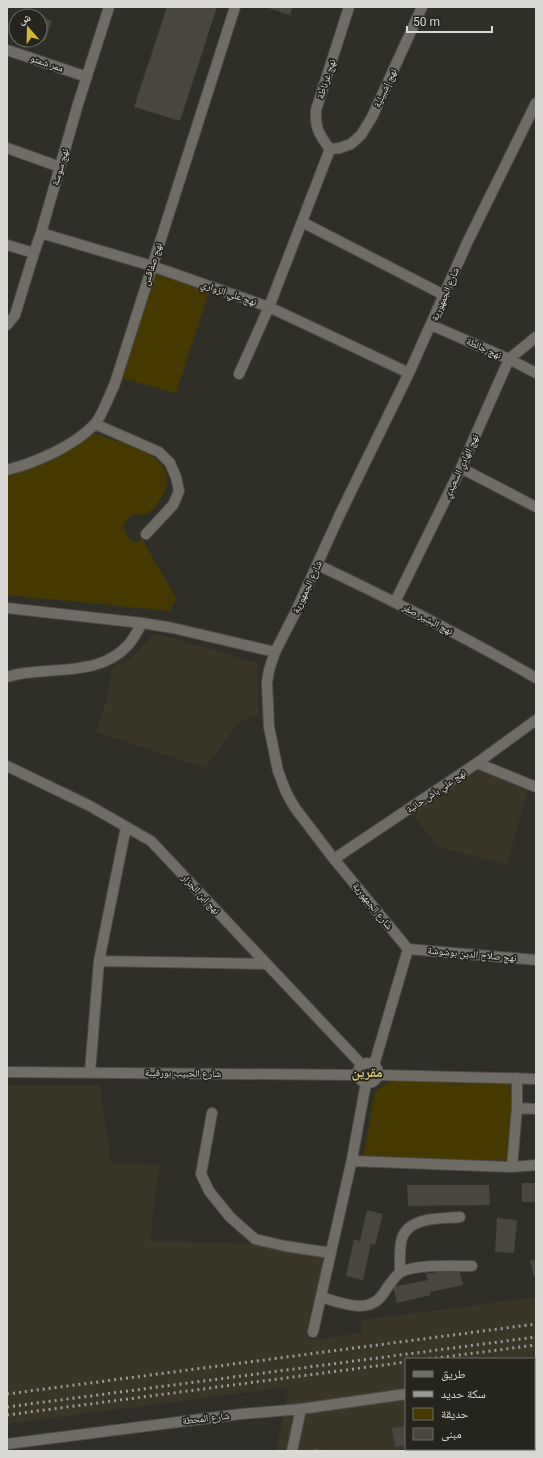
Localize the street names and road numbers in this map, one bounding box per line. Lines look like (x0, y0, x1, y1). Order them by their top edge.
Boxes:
street label: ممر شمتو (29, 52, 65, 74)
street label: نهج غرناطة (314, 57, 339, 101)
street label: نهج إشبيلية (371, 67, 400, 110)
street label: نهج سوسة (49, 147, 72, 187)
street label: نهج صفاقس (140, 241, 165, 287)
street label: شارع الجمهورية (429, 265, 462, 323)
street label: نهج علي الزواري (199, 278, 259, 310)
street label: نهج جالطة (464, 335, 504, 362)
street label: نهج الهادي السعيدي (441, 432, 483, 501)
street label: شارع الجمهورية (290, 558, 325, 616)
street label: نهج البشير صفر (399, 601, 455, 638)
street label: نهج علي باش حانبة (404, 767, 470, 817)
street label: نهج ابن الجزار (178, 871, 222, 917)
street label: شارع الجمهورية (350, 880, 395, 933)
street label: نهج صلاح الدين بوشوشة (427, 945, 517, 964)
street label: شارع الحبيب بورقيبة (145, 1067, 222, 1080)
street label: شارع المحطة (182, 1410, 231, 1427)

